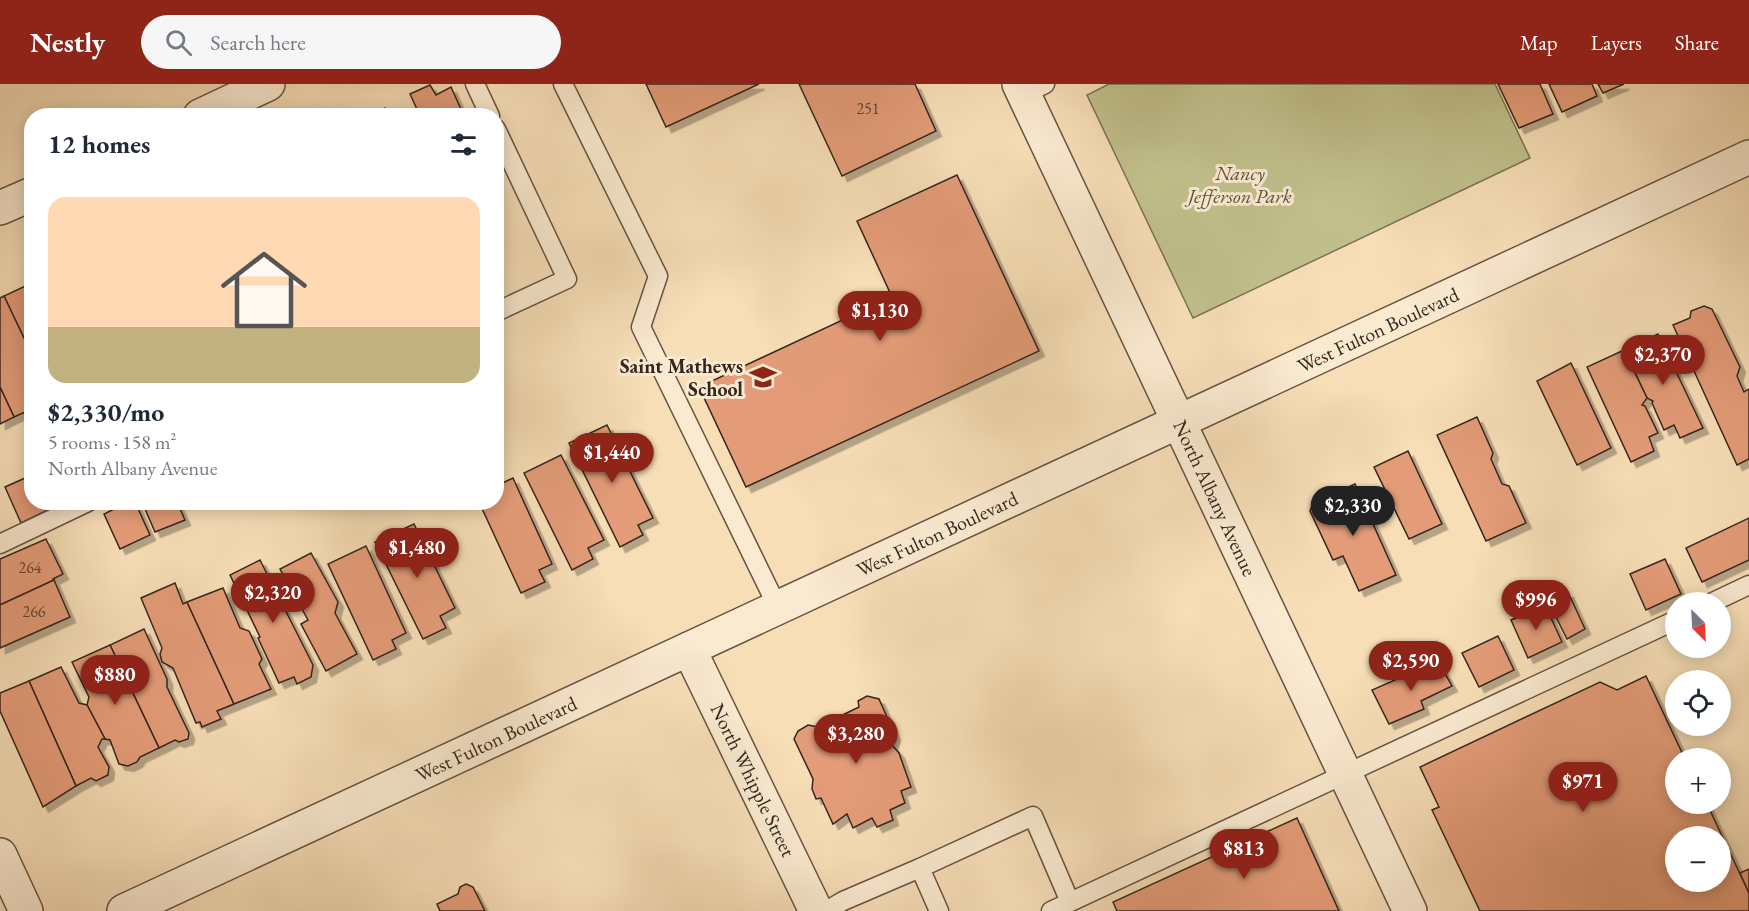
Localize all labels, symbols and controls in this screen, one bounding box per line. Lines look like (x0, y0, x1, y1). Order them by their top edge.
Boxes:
search box (141, 15, 561, 69)
text: Nestly (30, 24, 105, 60)
icon: search (162, 26, 195, 59)
text: Search here (210, 28, 306, 57)
text: Map (1520, 29, 1558, 56)
text: Layers (1591, 29, 1642, 56)
text: Share (1675, 29, 1719, 56)
house number: 251 (856, 98, 880, 119)
text: 12 homes (48, 127, 150, 161)
icon: filters (447, 128, 480, 161)
park label: Nancy Jefferson Park (1184, 160, 1292, 209)
icon: home (210, 236, 318, 344)
street label: West Fulton Boulevard (1293, 281, 1464, 379)
pin: $1,130 (831, 291, 929, 342)
text: $1,130 (852, 297, 908, 323)
pin: $2,370 (1614, 335, 1712, 386)
text: $2,370 (1635, 341, 1691, 367)
place label: Saint Mathews School (620, 353, 743, 402)
school or university icon: Saint Mathews School (748, 362, 778, 392)
text: $2,330/mo (48, 395, 164, 429)
street label: North Albany Avenue (1167, 416, 1263, 580)
text: 5 rooms · 158 m² (48, 429, 176, 455)
pin: $1,440 (563, 433, 661, 484)
text: $1,440 (584, 439, 640, 465)
text: North Albany Avenue (48, 455, 217, 481)
street label: West Fulton Boulevard (852, 485, 1023, 583)
pin: $2,330 (1304, 486, 1402, 537)
text: $2,330 (1325, 492, 1381, 518)
pin: $1,480 (368, 528, 466, 579)
text: $1,480 (389, 534, 445, 560)
house number: 264 (18, 557, 42, 578)
pin: $2,320 (224, 573, 322, 624)
text: $2,320 (245, 579, 301, 605)
pin: $996 (1500, 580, 1572, 631)
text: $996 (1516, 586, 1556, 612)
north arrow (1665, 592, 1731, 658)
map controls (1665, 592, 1731, 892)
house number: 266 (22, 601, 46, 622)
pin: $2,590 (1362, 641, 1460, 692)
text: $2,590 (1383, 647, 1439, 673)
pin: $880 (79, 655, 151, 706)
text: $880 (95, 661, 135, 687)
button: locate (1665, 670, 1731, 736)
street label: West Fulton Boulevard (411, 690, 582, 788)
street label: North Whipple Street (705, 699, 802, 862)
pin: $3,280 (807, 714, 905, 765)
text: $3,280 (828, 720, 884, 746)
button: + (1665, 748, 1731, 814)
pin: $971 (1547, 762, 1619, 813)
text: $971 (1563, 768, 1603, 794)
button: − (1665, 826, 1731, 892)
pin: $813 (1208, 829, 1280, 880)
text: $813 (1224, 835, 1264, 861)

